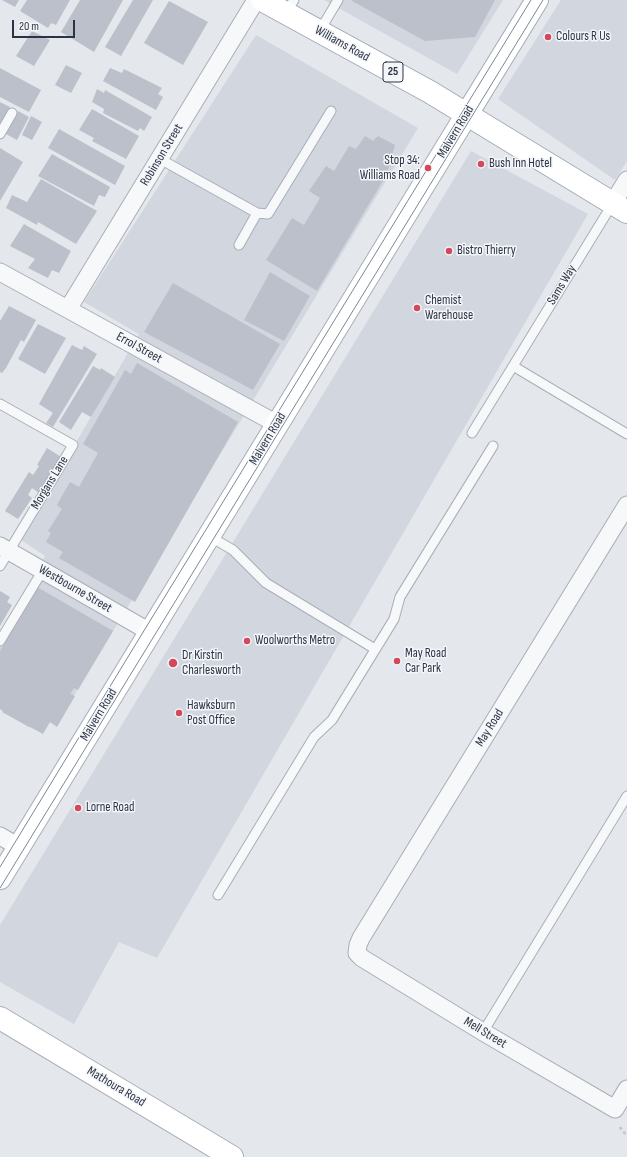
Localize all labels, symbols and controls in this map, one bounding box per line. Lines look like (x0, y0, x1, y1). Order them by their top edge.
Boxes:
scale bar (14, 12, 77, 38)
text: 20 m (19, 19, 39, 34)
street label: Williams Road (312, 23, 372, 65)
place label: Colours R Us (556, 29, 610, 45)
marker: Colours R Us (543, 32, 553, 42)
road number: 25 (383, 62, 403, 82)
street label: Malvern Road (434, 103, 478, 161)
street label: Robinson Street (137, 121, 187, 189)
place label: Stop 34: Williams Road (360, 153, 420, 184)
place label: Bush Inn Hotel (489, 156, 552, 172)
marker: Bush Inn Hotel (476, 159, 486, 169)
marker: Stop 34: Williams Road (423, 163, 433, 173)
place label: Bistro Thierry (457, 243, 516, 259)
marker: Bistro Thierry (444, 246, 454, 256)
street label: Sams Way (544, 262, 580, 308)
place label: Chemist Warehouse (425, 293, 473, 324)
marker: Chemist Warehouse (412, 303, 422, 313)
street label: Errol Street (113, 329, 165, 367)
street label: Malvern Road (246, 410, 290, 468)
street label: Morgans Lane (28, 454, 72, 512)
street label: Westbourne Street (35, 562, 115, 616)
place label: Woolworths Metro (255, 633, 335, 649)
marker: Woolworths Metro (242, 636, 252, 646)
place label: May Road Car Park (405, 646, 446, 677)
place label: Dr Kirstin Charlesworth (182, 648, 241, 679)
marker: May Road Car Park (392, 656, 402, 666)
marker: Dr Kirstin Charlesworth (167, 657, 179, 669)
street label: Malvern Road (77, 686, 121, 744)
place label: Hawksburn Post Office (187, 698, 235, 729)
street label: May Road (472, 706, 508, 750)
marker: Hawksburn Post Office (174, 708, 184, 718)
place label: Lorne Road (86, 800, 134, 816)
marker: Lorne Road (73, 803, 83, 813)
street label: Mell Street (461, 1014, 509, 1052)
street label: Mathoura Road (84, 1063, 148, 1111)

